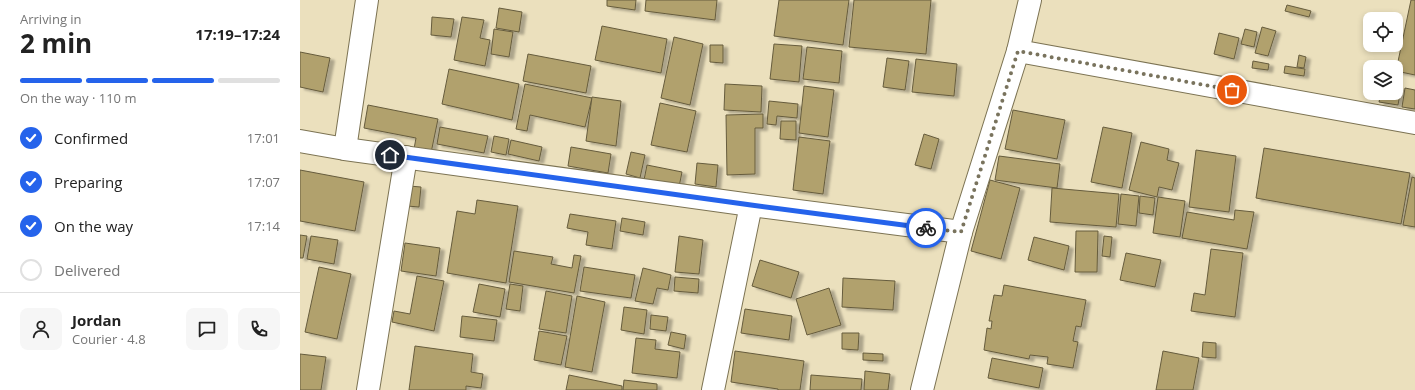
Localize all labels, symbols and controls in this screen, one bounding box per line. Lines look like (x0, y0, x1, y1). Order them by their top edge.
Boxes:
text: Arriving in (20, 10, 82, 28)
map controls (1363, 12, 1403, 100)
button: locate (1363, 12, 1403, 52)
text: 17:19–17:24 (195, 24, 280, 44)
text: 2 min (20, 25, 92, 61)
button: layers (1363, 60, 1403, 100)
pin (1215, 73, 1249, 107)
icon: bag (1221, 79, 1243, 101)
text: On the way · 110 m (20, 89, 136, 107)
icon: check (20, 127, 42, 149)
text: Confirmed (54, 128, 128, 148)
text: 17:01 (247, 129, 280, 147)
pin (373, 138, 407, 172)
icon: home (379, 144, 401, 166)
icon: check (20, 171, 42, 193)
text: Preparing (54, 172, 122, 192)
text: 17:07 (247, 173, 280, 191)
courier (906, 208, 946, 248)
icon: check (20, 215, 42, 237)
text: On the way (54, 216, 133, 236)
text: 17:14 (247, 217, 280, 235)
icon: bike (915, 217, 937, 239)
text: Delivered (54, 260, 121, 280)
button: person (20, 308, 62, 350)
button: chat (186, 308, 228, 350)
button: phone (238, 308, 280, 350)
text: Jordan (72, 310, 121, 330)
text: Courier · 4.8 (72, 330, 146, 348)

